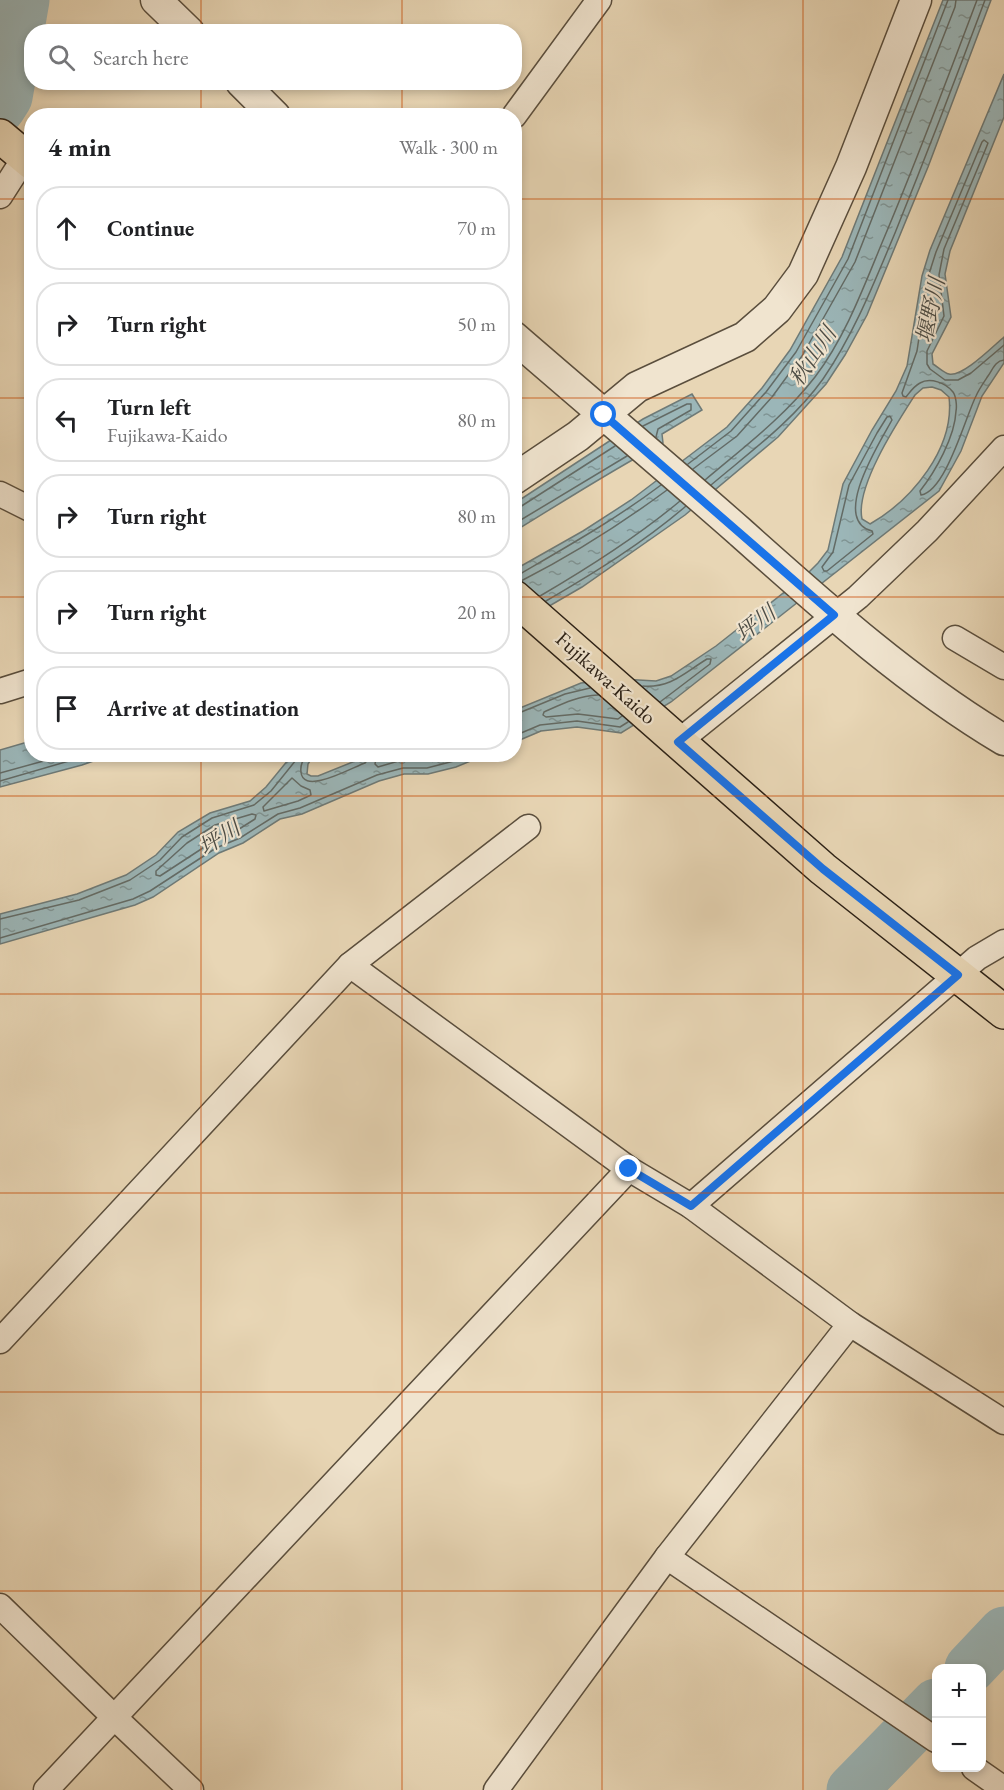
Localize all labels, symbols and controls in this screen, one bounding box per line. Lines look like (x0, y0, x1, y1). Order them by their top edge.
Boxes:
search box (24, 24, 522, 90)
icon: search (45, 41, 78, 74)
text: Search here (93, 43, 188, 72)
text: 4 min (48, 130, 111, 164)
text: Walk · 300 m (399, 134, 498, 160)
icon: ahead (50, 212, 83, 245)
text: Continue (107, 214, 194, 243)
text: 70 m (457, 215, 496, 241)
water label: 堰野川 (909, 273, 952, 345)
icon: right (50, 308, 83, 341)
text: Turn right (107, 310, 206, 339)
text: 50 m (457, 311, 496, 337)
water label: 秋山川 (782, 319, 844, 392)
text: Turn left (107, 393, 191, 422)
route start (590, 401, 616, 427)
icon: left (50, 404, 83, 437)
text: 80 m (457, 407, 496, 433)
text: Fujikawa-Kaido (107, 422, 228, 448)
icon: right (50, 500, 83, 533)
text: Turn right (107, 502, 206, 531)
text: 80 m (457, 503, 496, 529)
icon: right (50, 596, 83, 629)
water label: 坪川 (729, 597, 783, 648)
text: Turn right (107, 598, 206, 627)
text: 20 m (457, 599, 496, 625)
street label: Fujikawa-Kaido (550, 625, 662, 730)
icon: arrive (50, 692, 83, 725)
text: Arrive at destination (107, 694, 299, 723)
water label: 坪川 (193, 812, 247, 861)
route end (615, 1155, 641, 1181)
map controls (932, 1664, 986, 1772)
button: + (932, 1664, 986, 1718)
button: − (932, 1718, 986, 1772)

